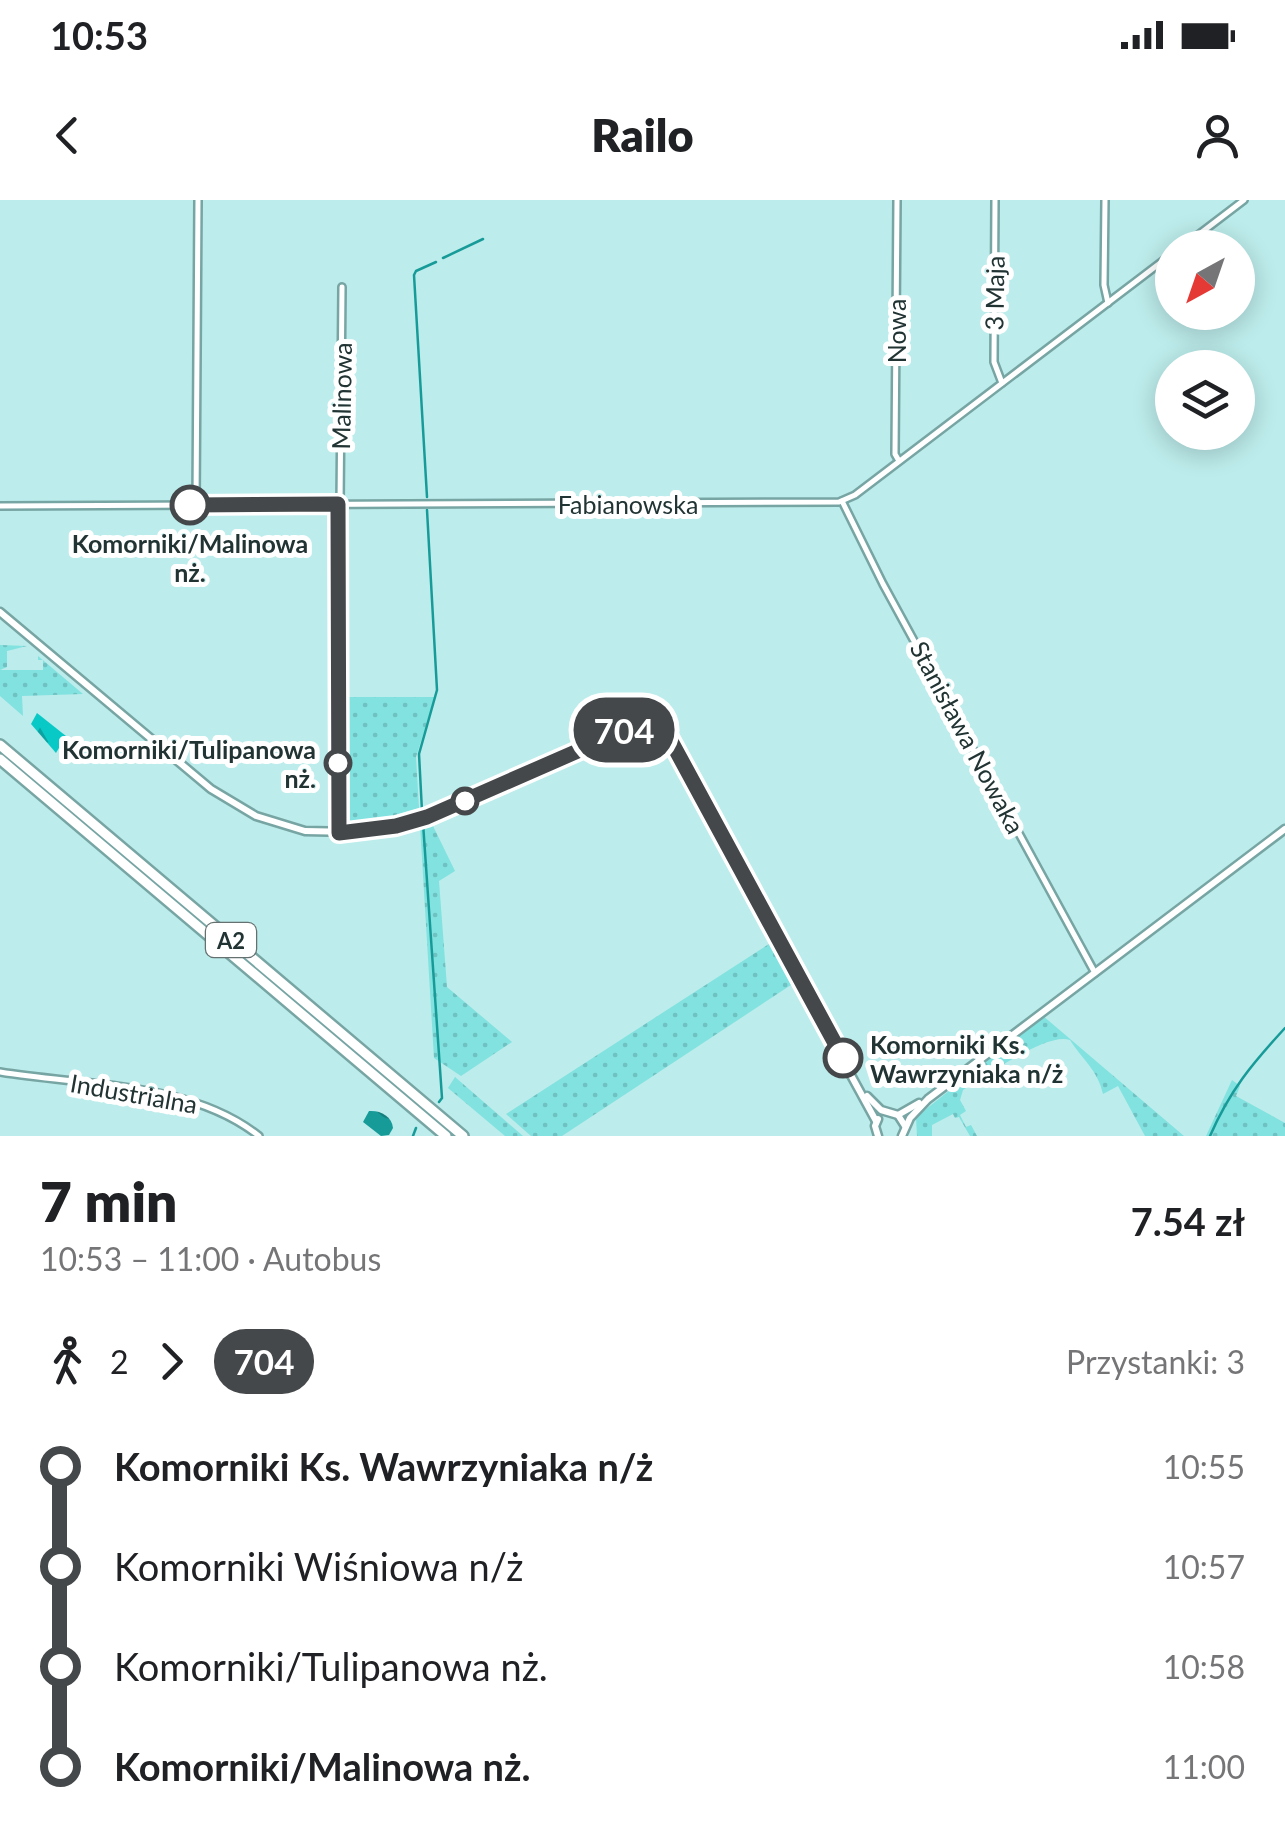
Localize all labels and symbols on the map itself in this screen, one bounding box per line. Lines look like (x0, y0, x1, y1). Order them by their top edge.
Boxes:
north arrow (1155, 230, 1255, 330)
street label: 3 Maja (978, 255, 1010, 331)
street label: Nowa (881, 299, 911, 363)
street label: Malinowa (325, 342, 357, 450)
marker: Komorniki/Malinowa nż. (171, 486, 209, 524)
street label: Fabianowska (558, 489, 698, 519)
place label: Komorniki/Malinowa nż. (72, 528, 308, 587)
street label: Stanisława Nowaka (905, 636, 1031, 838)
line badge: 704 (566, 698, 682, 762)
place label: Komorniki/Tulipanowa nż. (62, 734, 316, 793)
marker: Komorniki/Tulipanowa nż. (325, 750, 351, 776)
unlabelled marker (452, 788, 478, 814)
road number: A2 (206, 923, 256, 957)
place label: Komorniki Ks. Wawrzyniaka n/ż (870, 1029, 1063, 1088)
marker: Komorniki Ks. Wawrzyniaka n/ż (824, 1039, 862, 1077)
street label: Industrialna (68, 1067, 200, 1119)

